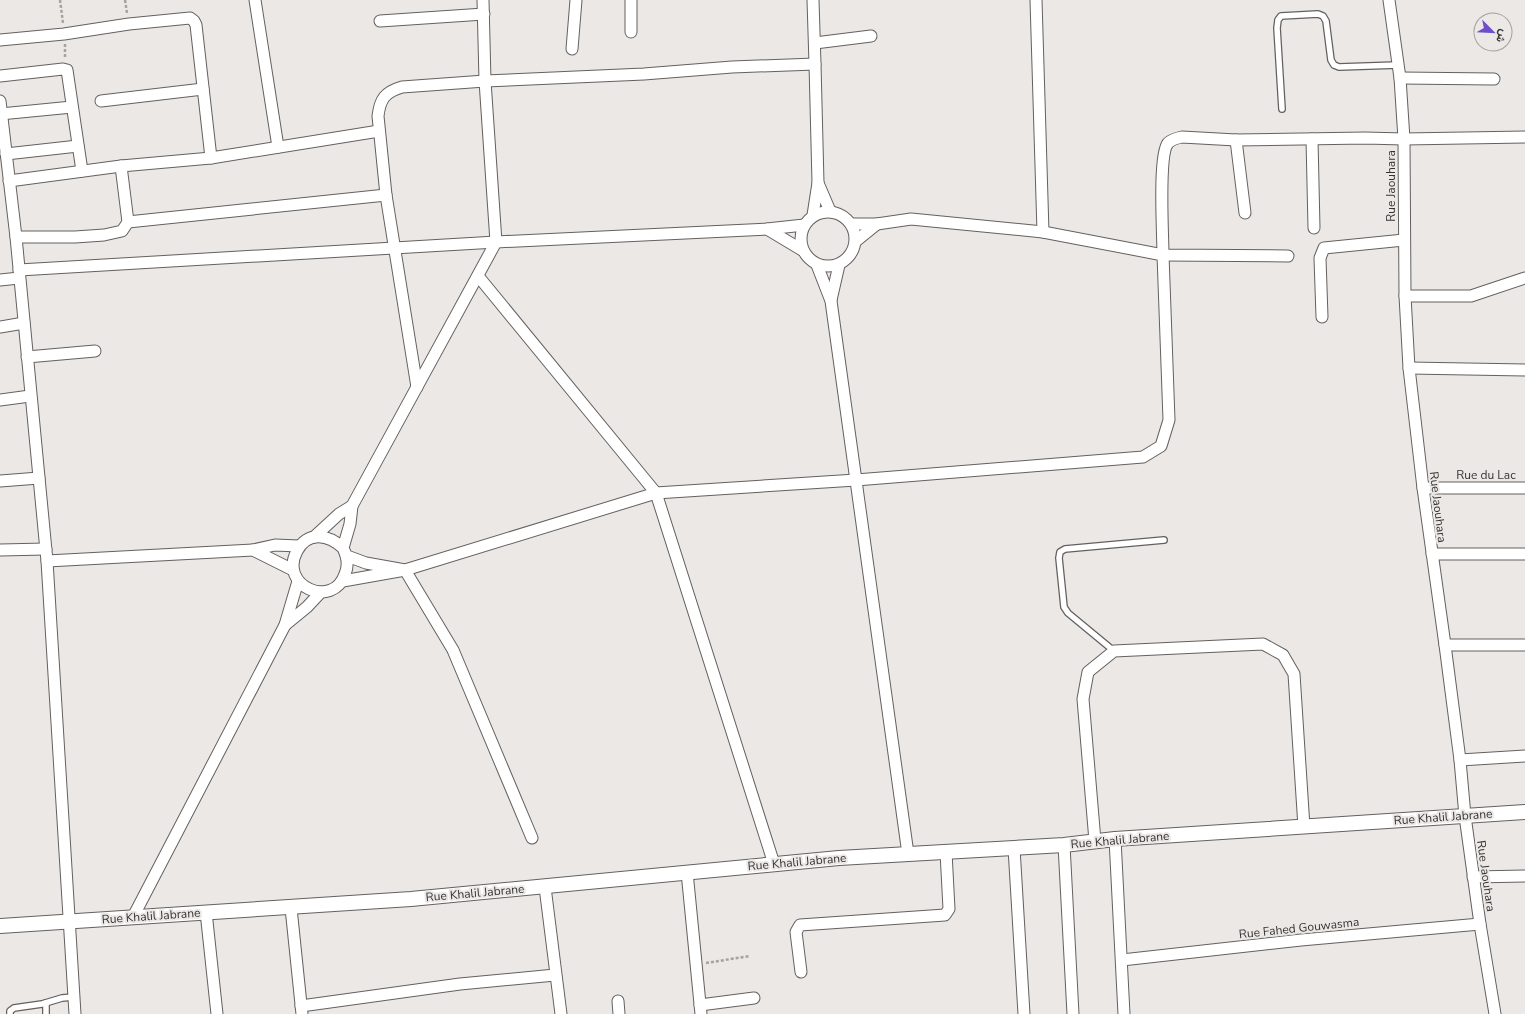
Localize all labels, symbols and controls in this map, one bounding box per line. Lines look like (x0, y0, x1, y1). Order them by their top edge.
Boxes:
north arrow (1473, 12, 1513, 52)
text: ش (1492, 27, 1511, 45)
street label: Rue Jaouhara (1383, 150, 1399, 222)
street label: Rue du Lac (1456, 467, 1516, 483)
street label: Rue Jaouhara (1426, 470, 1450, 544)
street label: Rue Khalil Jabrane (1393, 806, 1493, 828)
street label: Rue Khalil Jabrane (1070, 828, 1170, 852)
street label: Rue Jaouhara (1473, 839, 1499, 913)
street label: Rue Khalil Jabrane (747, 850, 847, 874)
street label: Rue Khalil Jabrane (425, 881, 525, 905)
street label: Rue Khalil Jabrane (101, 905, 201, 927)
street label: Rue Fahed Gouwasma (1238, 914, 1360, 942)

